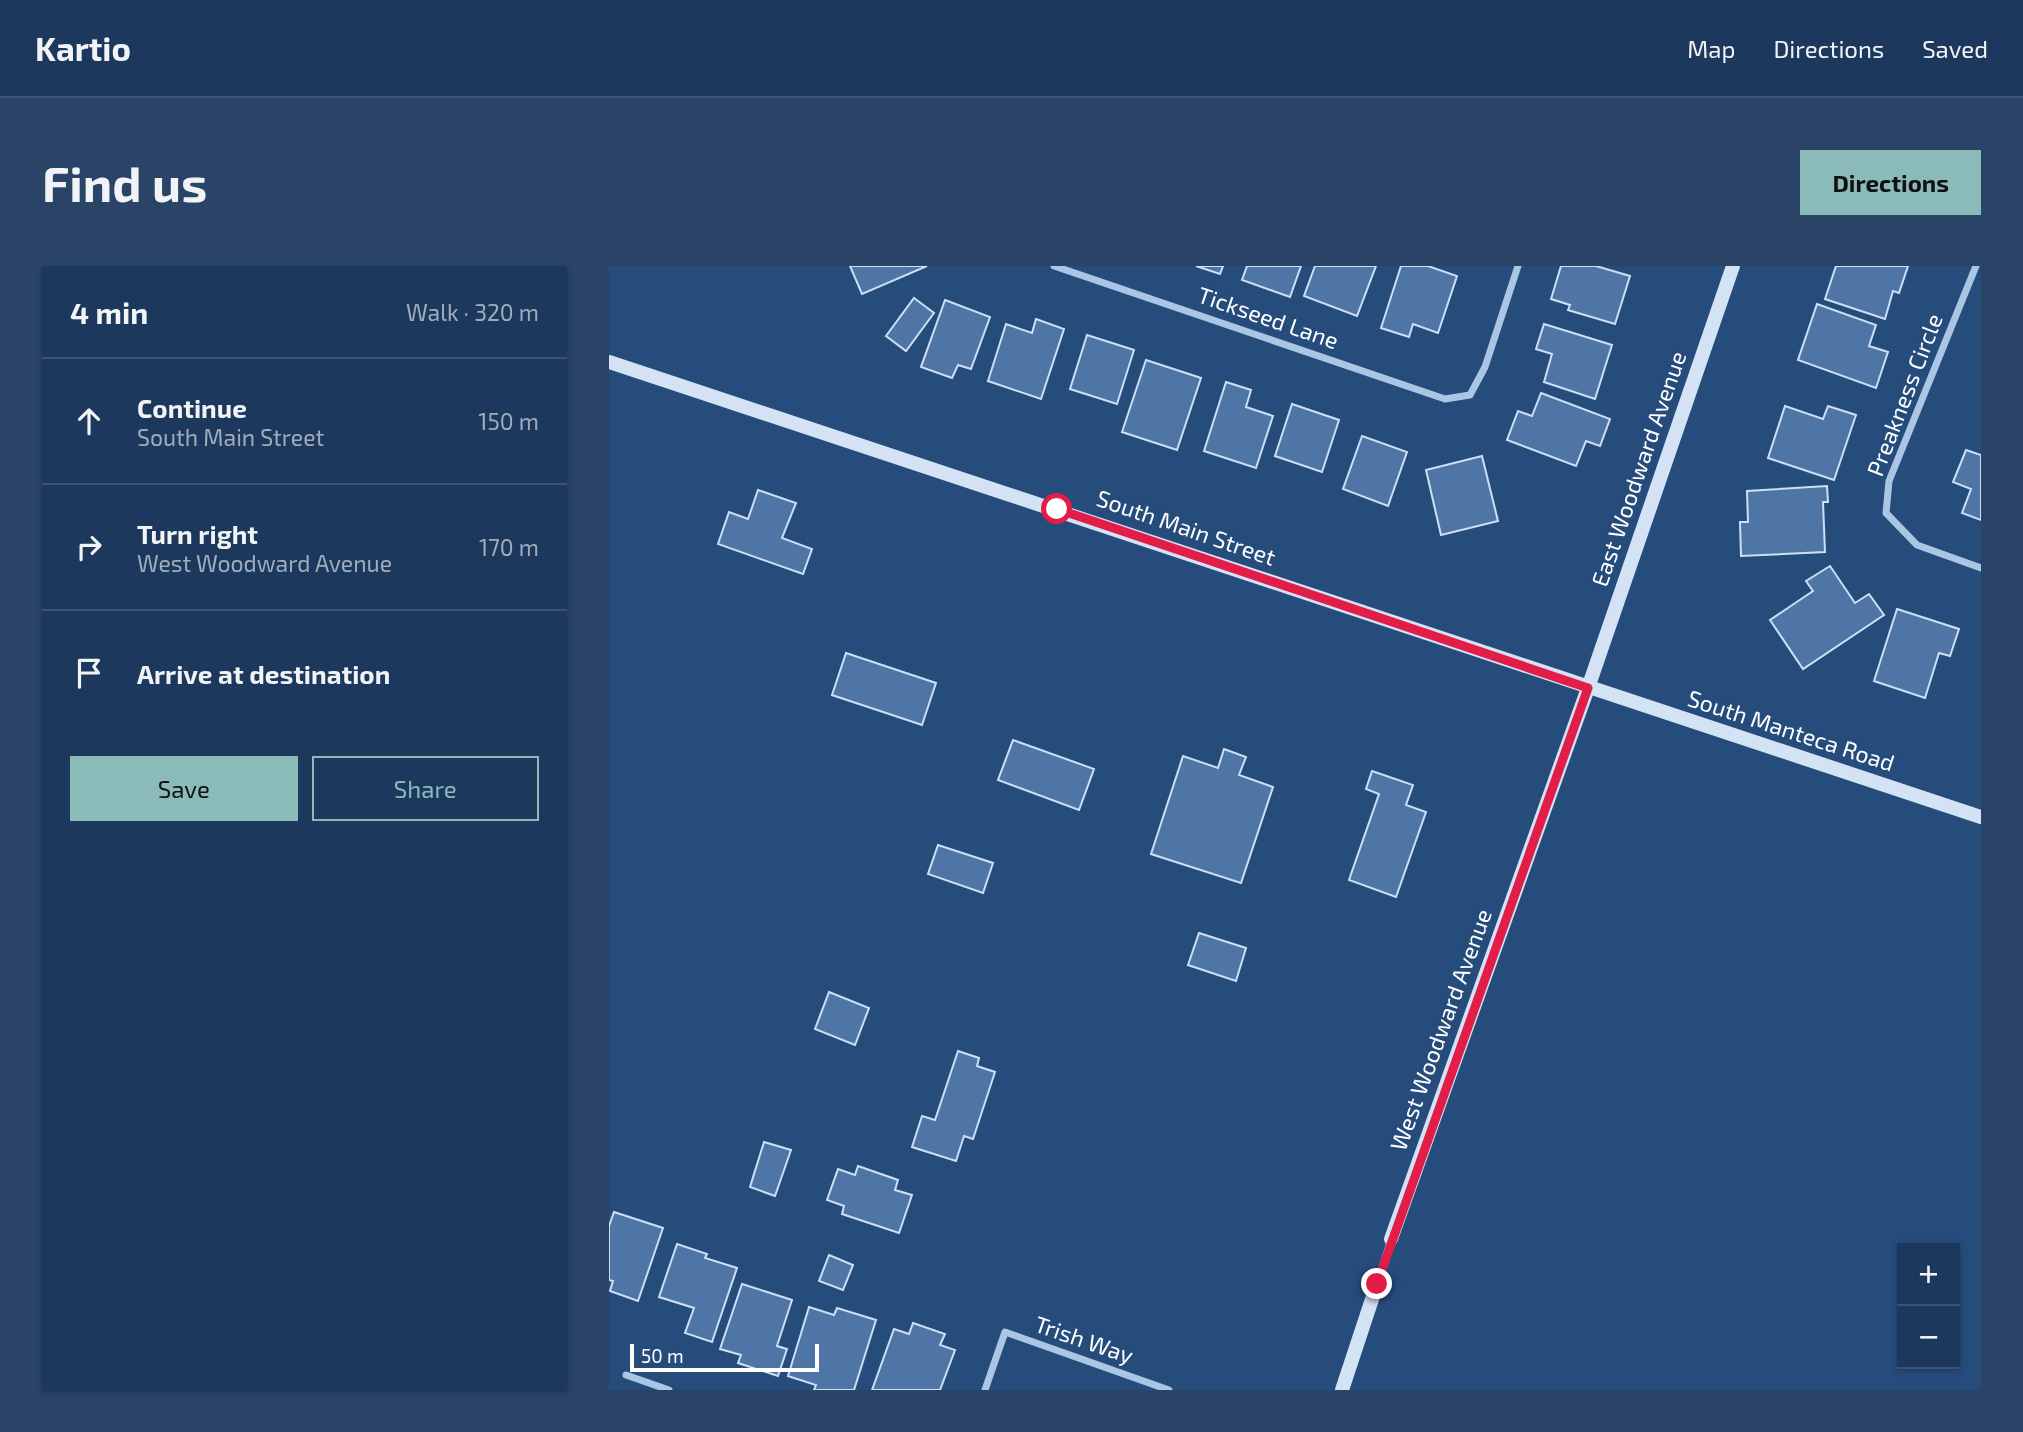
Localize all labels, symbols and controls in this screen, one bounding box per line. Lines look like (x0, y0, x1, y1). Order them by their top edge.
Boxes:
text: Kartio (35, 28, 131, 68)
text: Map (1687, 34, 1735, 63)
text: Directions (1773, 34, 1884, 63)
text: Saved (1922, 34, 1988, 63)
button: Directions (1800, 150, 1981, 215)
text: Find us (42, 153, 207, 212)
street label: Tickseed Lane (1194, 280, 1342, 354)
text: 4 min (70, 294, 148, 330)
text: Walk · 320 m (406, 298, 539, 326)
street label: Preakness Circle (1860, 310, 1948, 480)
street label: East Woodward Avenue (1585, 347, 1691, 590)
text: Continue (137, 392, 247, 423)
icon: ahead (70, 402, 108, 440)
text: 150 m (478, 407, 539, 435)
text: South Main Street (137, 423, 324, 451)
street label: South Main Street (1093, 483, 1280, 571)
route start (1041, 493, 1072, 524)
text: Turn right (137, 518, 258, 549)
icon: right (70, 528, 108, 566)
text: 170 m (479, 533, 539, 561)
text: West Woodward Avenue (137, 549, 392, 577)
icon: arrive (70, 654, 108, 692)
text: Arrive at destination (137, 658, 390, 689)
street label: South Manteca Road (1684, 683, 1898, 777)
button: Save (70, 756, 298, 821)
button: Share (312, 756, 539, 821)
street label: West Woodward Avenue (1383, 905, 1497, 1154)
map controls (1897, 1243, 1960, 1369)
button: + (1897, 1243, 1960, 1306)
route end (1361, 1268, 1392, 1299)
button: − (1897, 1306, 1960, 1369)
street label: Trish Way (1031, 1309, 1137, 1369)
scale bar (630, 1341, 819, 1373)
text: 50 m (641, 1344, 684, 1367)

